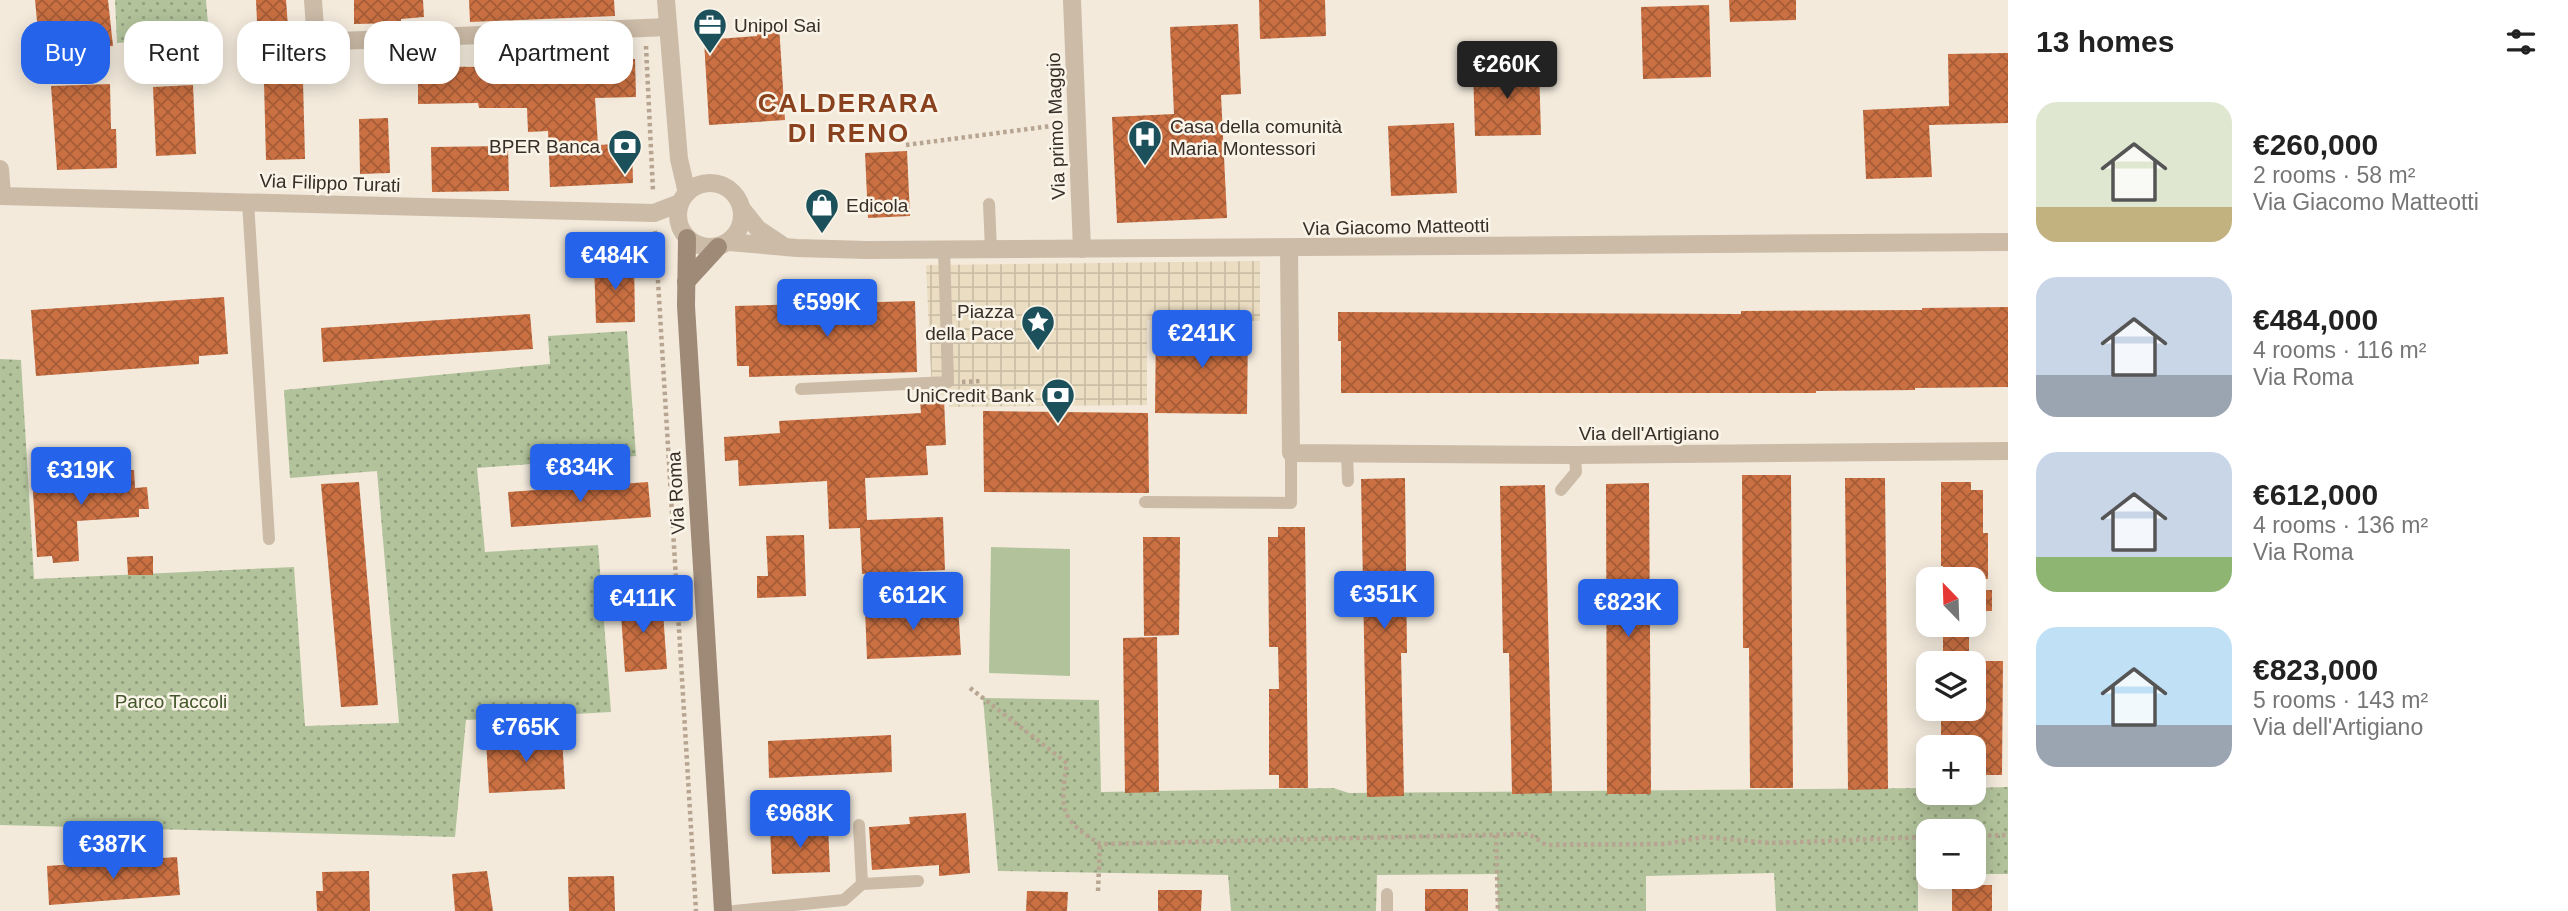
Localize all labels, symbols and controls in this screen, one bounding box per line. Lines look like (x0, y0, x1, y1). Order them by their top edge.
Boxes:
office icon: Unipol Sai (691, 6, 729, 55)
place label: Unipol Sai (734, 15, 821, 36)
chip: Buy (21, 21, 110, 84)
chip: Rent (124, 21, 223, 84)
chip: Filters (237, 21, 350, 84)
chip: New (364, 21, 460, 84)
chip: Apartment (474, 21, 633, 84)
icon: filters (2502, 23, 2540, 61)
text: 13 homes (2036, 25, 2174, 58)
pin: €260K (1458, 42, 1556, 101)
text: €260K (1473, 51, 1541, 77)
street label: Via primo Maggio (1043, 52, 1069, 200)
district label: CALDERARA DI RENO (758, 88, 940, 148)
place label: Casa della comunità Maria Montessori (1170, 116, 1343, 159)
hospital icon: Casa della comunità Maria Montessori (1126, 118, 1164, 167)
bank icon: BPER Banca (606, 127, 644, 176)
text: €260,000 (2253, 128, 2378, 161)
icon: home (2092, 130, 2176, 214)
place label: BPER Banca (489, 136, 600, 157)
text: 2 rooms · 58 m² (2253, 162, 2415, 188)
street label: Via Filippo Turati (259, 170, 401, 196)
shop icon: Edicola (803, 186, 841, 235)
text: Via Giacomo Matteotti (2253, 189, 2479, 215)
place label: Edicola (846, 195, 909, 216)
street label: Via Giacomo Matteotti (1303, 215, 1489, 239)
pin: €484K (566, 232, 664, 292)
text: €484K (581, 242, 649, 268)
pin: €599K (778, 280, 876, 339)
text: €599K (793, 289, 861, 315)
place label: Piazza della Pace (925, 301, 1014, 344)
place icon: Piazza della Pace (1019, 303, 1057, 352)
text: €484,000 (2253, 303, 2378, 336)
icon: home (2092, 305, 2176, 389)
pin: €241K (1153, 310, 1251, 370)
text: €241K (1168, 320, 1236, 346)
text: 4 rooms · 116 m² (2253, 337, 2426, 363)
text: Via Roma (2253, 364, 2354, 390)
bank icon: UniCredit Bank (1039, 376, 1077, 425)
place label: UniCredit Bank (906, 385, 1034, 406)
street label: Via dell'Artigiano (1579, 423, 1719, 444)
pin: €834K (531, 444, 629, 504)
pin: €319K (32, 448, 130, 507)
street label: Via Roma (663, 451, 689, 535)
text: €834K (546, 454, 614, 480)
text: €319K (47, 457, 115, 483)
text: €612,000 (2253, 478, 2378, 511)
icon: home (2092, 480, 2176, 564)
text: 4 rooms · 136 m² (2253, 512, 2428, 538)
text: Via Roma (2253, 539, 2354, 565)
north arrow (1916, 567, 1986, 637)
map controls (1916, 567, 1986, 889)
pin: €612K (864, 572, 962, 632)
pin: €351K (1335, 572, 1433, 631)
pin: €411K (594, 576, 692, 635)
pin: €823K (1579, 580, 1677, 639)
text: €351K (1350, 581, 1418, 607)
text: €612K (879, 582, 947, 608)
text: €411K (610, 585, 676, 611)
text: €823K (1594, 589, 1662, 615)
button: layers (1916, 651, 1986, 721)
text: €823,000 (2253, 653, 2378, 686)
icon: home (2092, 655, 2176, 739)
text: 5 rooms · 143 m² (2253, 687, 2428, 713)
park label: Parco Taccoli (115, 691, 227, 712)
pin: €765K (477, 704, 575, 764)
text: €765K (492, 714, 560, 740)
text: Via dell'Artigiano (2253, 714, 2423, 740)
button: + (1916, 735, 1986, 805)
pin: €968K (751, 790, 849, 850)
text: €968K (766, 800, 834, 826)
button: − (1916, 819, 1986, 889)
pin: €387K (64, 822, 162, 881)
text: €387K (79, 831, 147, 857)

